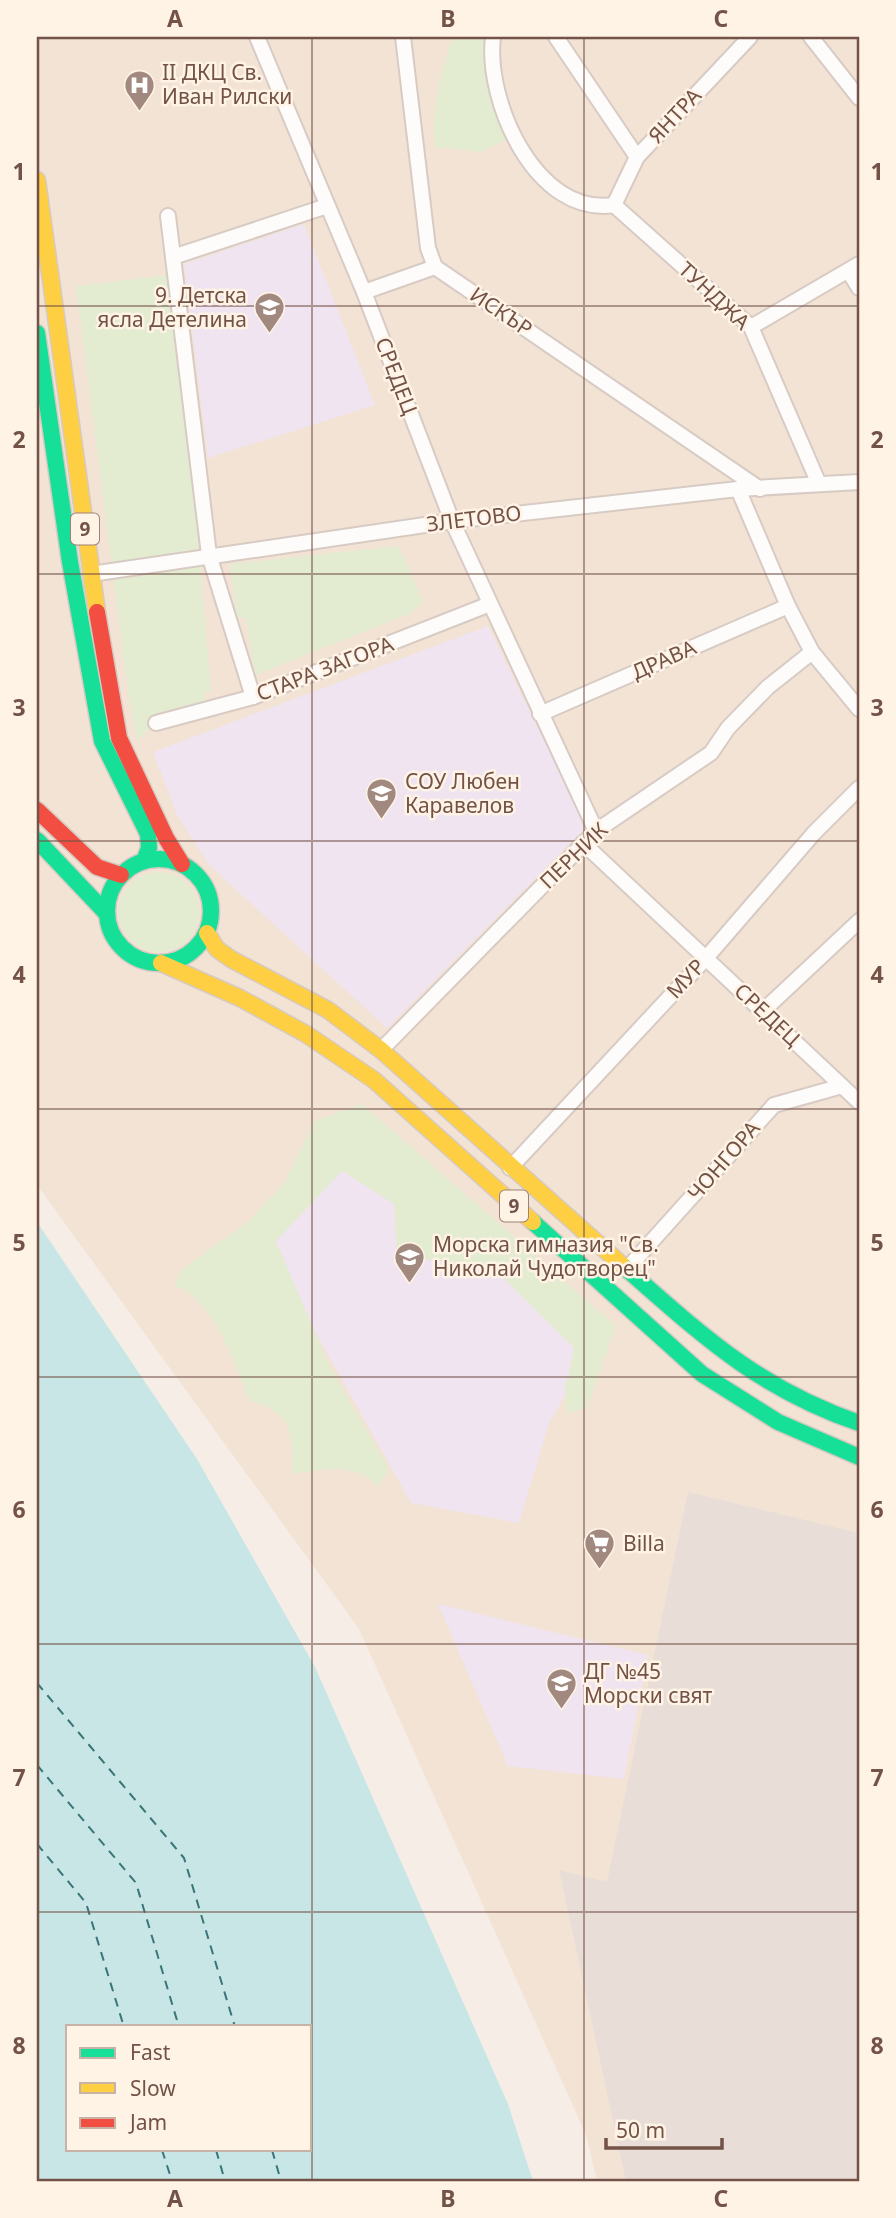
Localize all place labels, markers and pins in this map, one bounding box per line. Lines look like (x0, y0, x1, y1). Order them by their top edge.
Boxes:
place label: II ДКЦ Св. Иван Рилски (162, 58, 292, 110)
hospital icon: II ДКЦ Св. Иван Рилски (122, 68, 156, 112)
place label: 9. Детска ясла Детелина (97, 281, 247, 333)
school or university icon: 9. Детска ясла Детелина (253, 291, 287, 335)
place label: СОУ Любен Каравелов (405, 767, 520, 819)
school or university icon: СОУ Любен Каравелов (365, 777, 399, 821)
place label: Морска гимназия "Св. Николай Чудотворец" (433, 1230, 659, 1282)
school or university icon: Морска гимназия "Св. Николай Чудотворец" (393, 1240, 427, 1284)
supermarket icon: Billa (583, 1527, 617, 1571)
place label: Billa (623, 1529, 665, 1557)
place label: ДГ №45 Морски свят (584, 1657, 713, 1709)
school or university icon: ДГ №45 Морски свят (544, 1667, 578, 1711)

